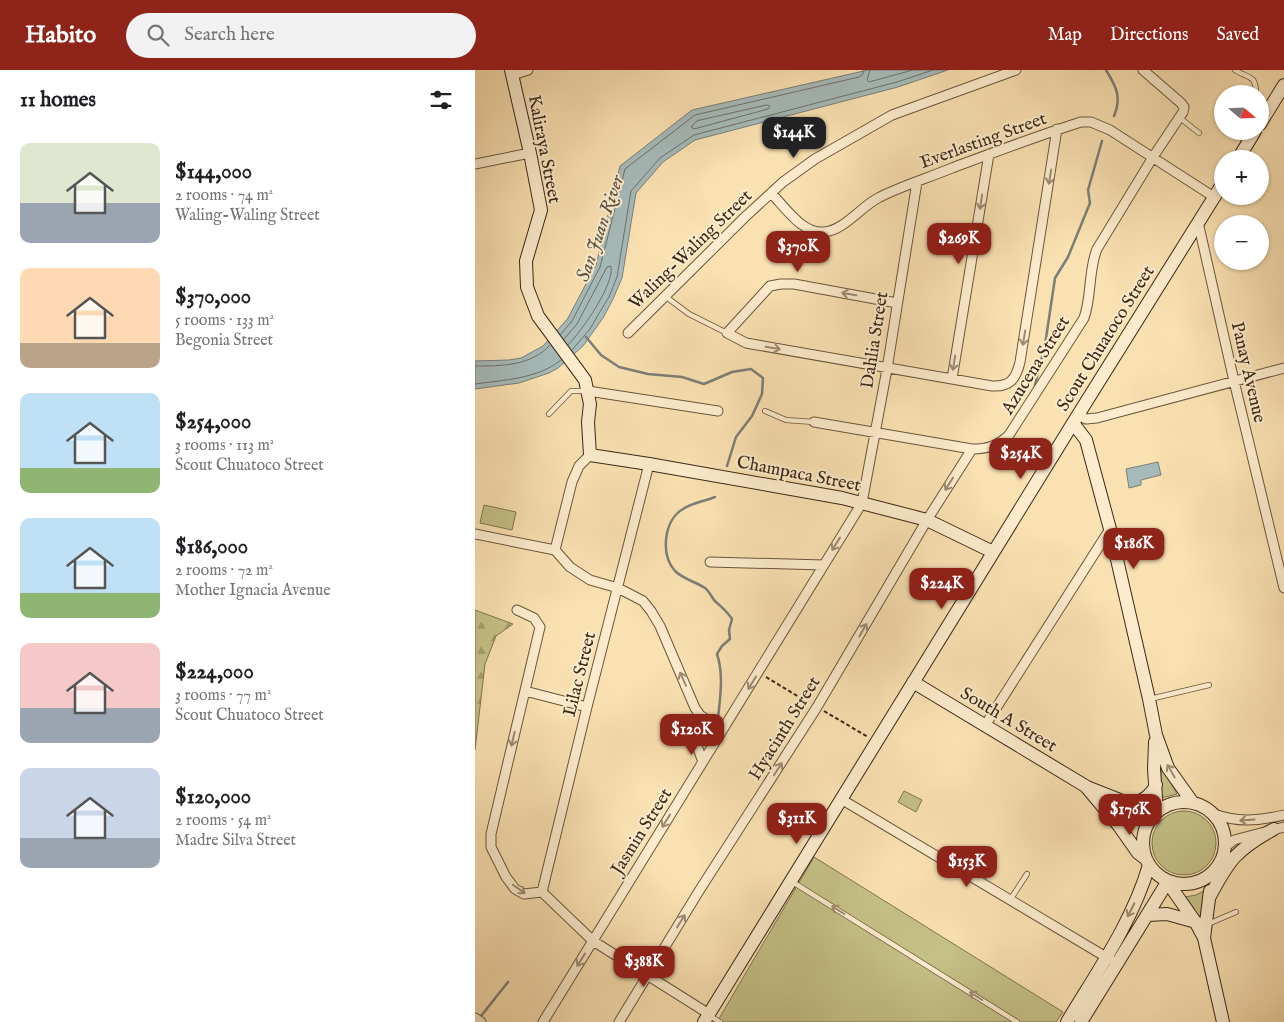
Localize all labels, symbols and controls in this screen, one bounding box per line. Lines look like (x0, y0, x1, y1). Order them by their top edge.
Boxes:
search box (126, 13, 476, 58)
text: Habito (25, 20, 96, 51)
icon: search (144, 21, 172, 49)
text: Search here (184, 23, 275, 47)
text: Map (1048, 24, 1082, 47)
text: Directions (1110, 24, 1188, 47)
text: Saved (1216, 24, 1259, 47)
north arrow (1214, 85, 1269, 140)
map controls (1214, 85, 1269, 270)
icon: filters (427, 86, 455, 114)
text: 11 homes (20, 87, 96, 114)
street label: Kaliraya Street (522, 93, 565, 205)
street label: Everlasting Street (917, 108, 1050, 175)
pin: $144K (759, 116, 829, 159)
text: $144K (773, 123, 815, 143)
button: + (1214, 150, 1269, 205)
text: $144,000 (175, 159, 252, 186)
icon: home (60, 163, 120, 223)
one-way arrow (1044, 169, 1054, 185)
water label: San Juan River (571, 171, 631, 285)
street label: Waling-Waling Street (624, 185, 758, 315)
text: 2 rooms · 74 m² (175, 186, 273, 206)
one-way arrow (975, 194, 985, 210)
text: Waling-Waling Street (175, 206, 320, 226)
button: − (1214, 215, 1269, 270)
pin: $269K (924, 222, 994, 265)
text: $269K (938, 229, 980, 249)
pin: $370K (763, 230, 833, 273)
text: $370K (777, 237, 819, 257)
street label: Scout Chuatoco Street (1052, 262, 1160, 416)
text: $370,000 (175, 284, 251, 311)
icon: home (60, 288, 120, 348)
one-way arrow (841, 289, 857, 299)
street label: Dahlia Street (856, 290, 895, 390)
text: 5 rooms · 133 m² (175, 311, 274, 331)
street label: Azucena Street (996, 312, 1076, 420)
street label: Panay Avenue (1225, 320, 1270, 425)
one-way arrow (1019, 329, 1029, 345)
text: Begonia Street (175, 331, 273, 351)
one-way arrow (765, 343, 781, 353)
one-way arrow (949, 354, 959, 370)
text: $254,000 (175, 409, 251, 436)
icon: home (60, 413, 120, 473)
text: 3 rooms · 113 m² (175, 436, 274, 456)
pin: $254K (986, 438, 1056, 480)
text: $254K (1000, 444, 1042, 464)
street label: Champaca Street (735, 451, 863, 498)
text: Scout Chuatoco Street (175, 456, 324, 476)
one-way arrow (944, 477, 954, 491)
pin: $186K (1099, 528, 1169, 570)
text: $186,000 (175, 534, 248, 561)
text: $186K (1114, 534, 1154, 554)
one-way arrow (831, 537, 841, 551)
icon: home (60, 538, 120, 598)
text: 2 rooms · 72 m² (175, 561, 273, 581)
pin: $224K (907, 568, 977, 610)
text: $224K (920, 574, 964, 594)
text: Mother Ignacia Avenue (175, 581, 331, 601)
one-way arrow (858, 624, 868, 638)
street label: Lilac Street (559, 630, 602, 719)
text: $224,000 (175, 659, 254, 686)
icon: home (60, 663, 120, 723)
one-way arrow (677, 672, 686, 687)
street label: Hyacinth Street (744, 673, 826, 785)
one-way arrow (746, 676, 756, 690)
street label: South A Street (956, 682, 1061, 758)
text: 3 rooms · 77 m² (175, 686, 271, 706)
text: Scout Chuatoco Street (175, 706, 324, 726)
pin: $120K (657, 714, 727, 756)
text: $120K (671, 720, 713, 740)
one-way arrow (508, 730, 517, 746)
one-way arrow (773, 762, 783, 776)
one-way arrow (1165, 765, 1175, 779)
text: $120,000 (175, 784, 251, 811)
street label: Jasmin Street (606, 784, 678, 881)
icon: home (60, 788, 120, 848)
pin: $176K (1095, 794, 1165, 836)
text: $176K (1110, 800, 1150, 820)
pin: $311K (762, 802, 832, 845)
text: $311K (778, 809, 816, 829)
text: 2 rooms · 54 m² (175, 811, 272, 831)
one-way arrow (661, 814, 671, 828)
one-way arrow (1240, 815, 1256, 825)
text: Madre Silva Street (175, 831, 296, 851)
pin: $153K (932, 846, 1002, 888)
text: $153K (948, 852, 986, 872)
one-way arrow (512, 884, 526, 894)
one-way arrow (1126, 902, 1135, 917)
one-way arrow (831, 905, 845, 915)
one-way arrow (677, 914, 687, 928)
pin: $388K (609, 946, 679, 988)
one-way arrow (576, 952, 586, 966)
text: $388K (625, 952, 663, 972)
one-way arrow (969, 991, 983, 1001)

